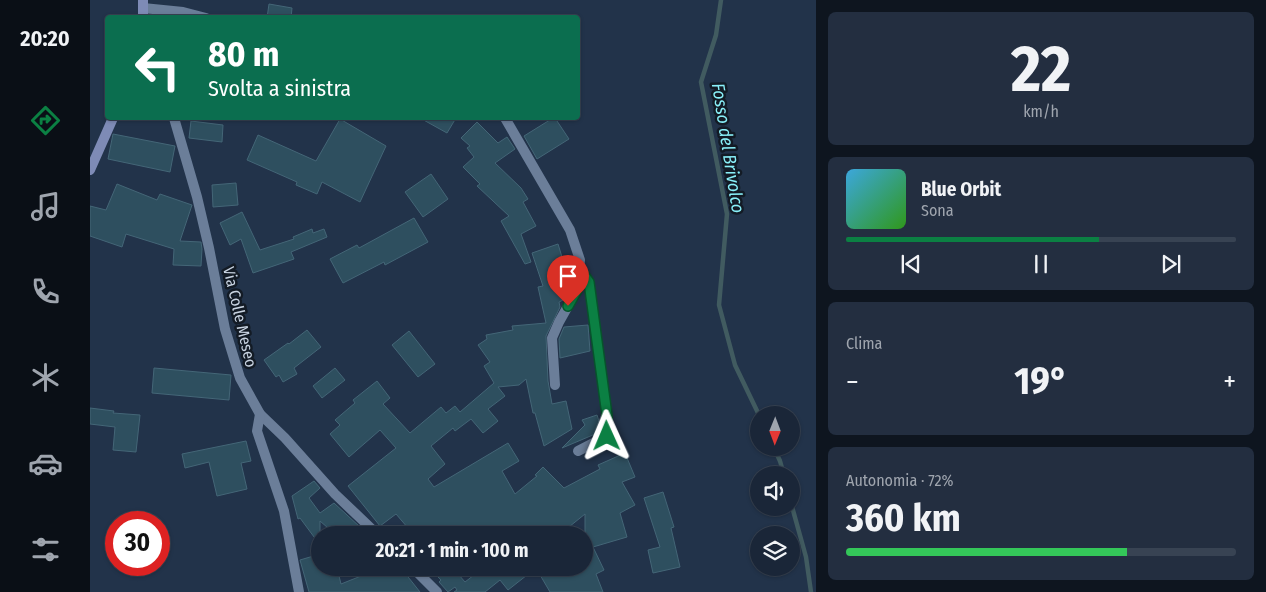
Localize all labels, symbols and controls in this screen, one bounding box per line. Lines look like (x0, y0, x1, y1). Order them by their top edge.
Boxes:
text: 20:20 (20, 25, 70, 52)
text: 22 (1011, 30, 1071, 108)
text: 80 m (208, 33, 280, 75)
icon: left (125, 35, 190, 100)
text: Svolta a sinistra (208, 75, 351, 102)
water label: Fosso del Brivolco (707, 81, 749, 215)
text: km/h (1023, 102, 1059, 121)
icon: directions (28, 103, 63, 138)
text: Blue Orbit (921, 178, 1001, 201)
icon: music (28, 189, 63, 224)
text: Sona (921, 201, 954, 220)
icon: previous (897, 250, 925, 278)
icon: pause (1027, 250, 1055, 278)
icon: next (1157, 250, 1185, 278)
pin (547, 255, 589, 306)
icon: arrive (554, 262, 582, 290)
street label: Via Colle Meseo (219, 265, 261, 369)
icon: phone (28, 274, 63, 309)
text: Clima (846, 334, 882, 353)
text: 19° (1014, 358, 1068, 404)
icon: climate (28, 360, 63, 395)
text: − (846, 365, 859, 398)
text: + (1223, 365, 1236, 398)
north arrow (750, 406, 800, 456)
map controls (750, 406, 800, 576)
position arrow (580, 409, 632, 461)
icon: car (28, 446, 63, 481)
button: sound (750, 466, 800, 516)
text: Autonomia · 72% (846, 471, 953, 490)
text: 360 km (846, 495, 961, 541)
speed limit sign: 30 (105, 511, 170, 576)
button: layers (750, 526, 800, 576)
icon: filters (28, 532, 63, 567)
text: 20:21 · 1 min · 100 m (375, 539, 529, 562)

